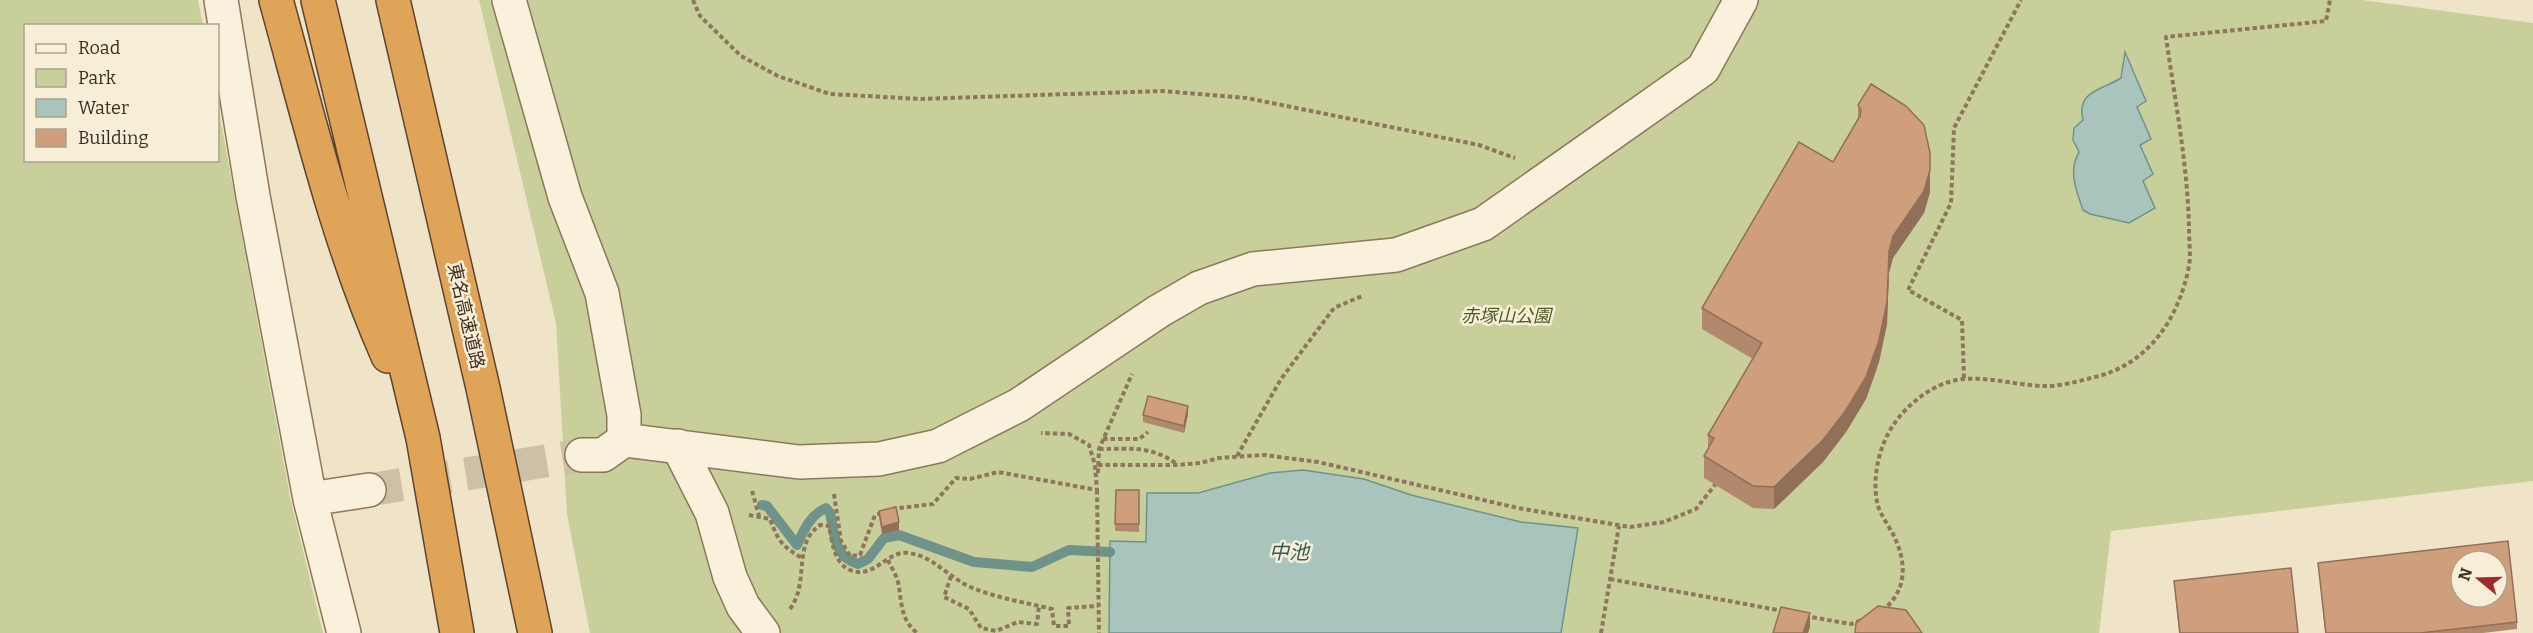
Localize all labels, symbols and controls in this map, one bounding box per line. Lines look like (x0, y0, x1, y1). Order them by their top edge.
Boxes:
legend (24, 24, 219, 162)
text: Road (78, 37, 121, 59)
text: Park (78, 67, 117, 89)
text: Water (78, 97, 129, 119)
text: Building (78, 127, 149, 149)
street label: 東名高速道路 (443, 261, 489, 371)
park label: 赤塚山公園 (1461, 305, 1554, 327)
water label: 中池 (1269, 540, 1311, 564)
north arrow (2449, 549, 2509, 609)
text: N (2454, 565, 2476, 583)

